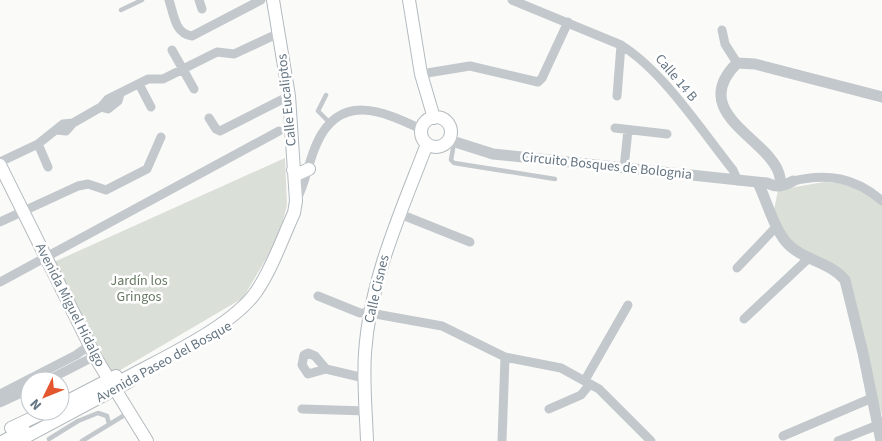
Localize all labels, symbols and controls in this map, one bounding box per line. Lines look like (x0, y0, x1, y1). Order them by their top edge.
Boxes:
street label: Calle 14 B (650, 50, 702, 106)
street label: Calle Eucaliptos (272, 53, 302, 147)
street label: Circuito Bosques de Bolognia (521, 147, 693, 185)
street label: Avenida Miguel Hidalgo (30, 240, 110, 370)
street label: Calle Cisnes (359, 253, 395, 325)
park label: Jardín los Gringos (110, 271, 168, 307)
street label: Avenida Paseo del Bosque (93, 316, 236, 408)
north arrow (20, 371, 70, 421)
text: N (26, 394, 47, 414)

